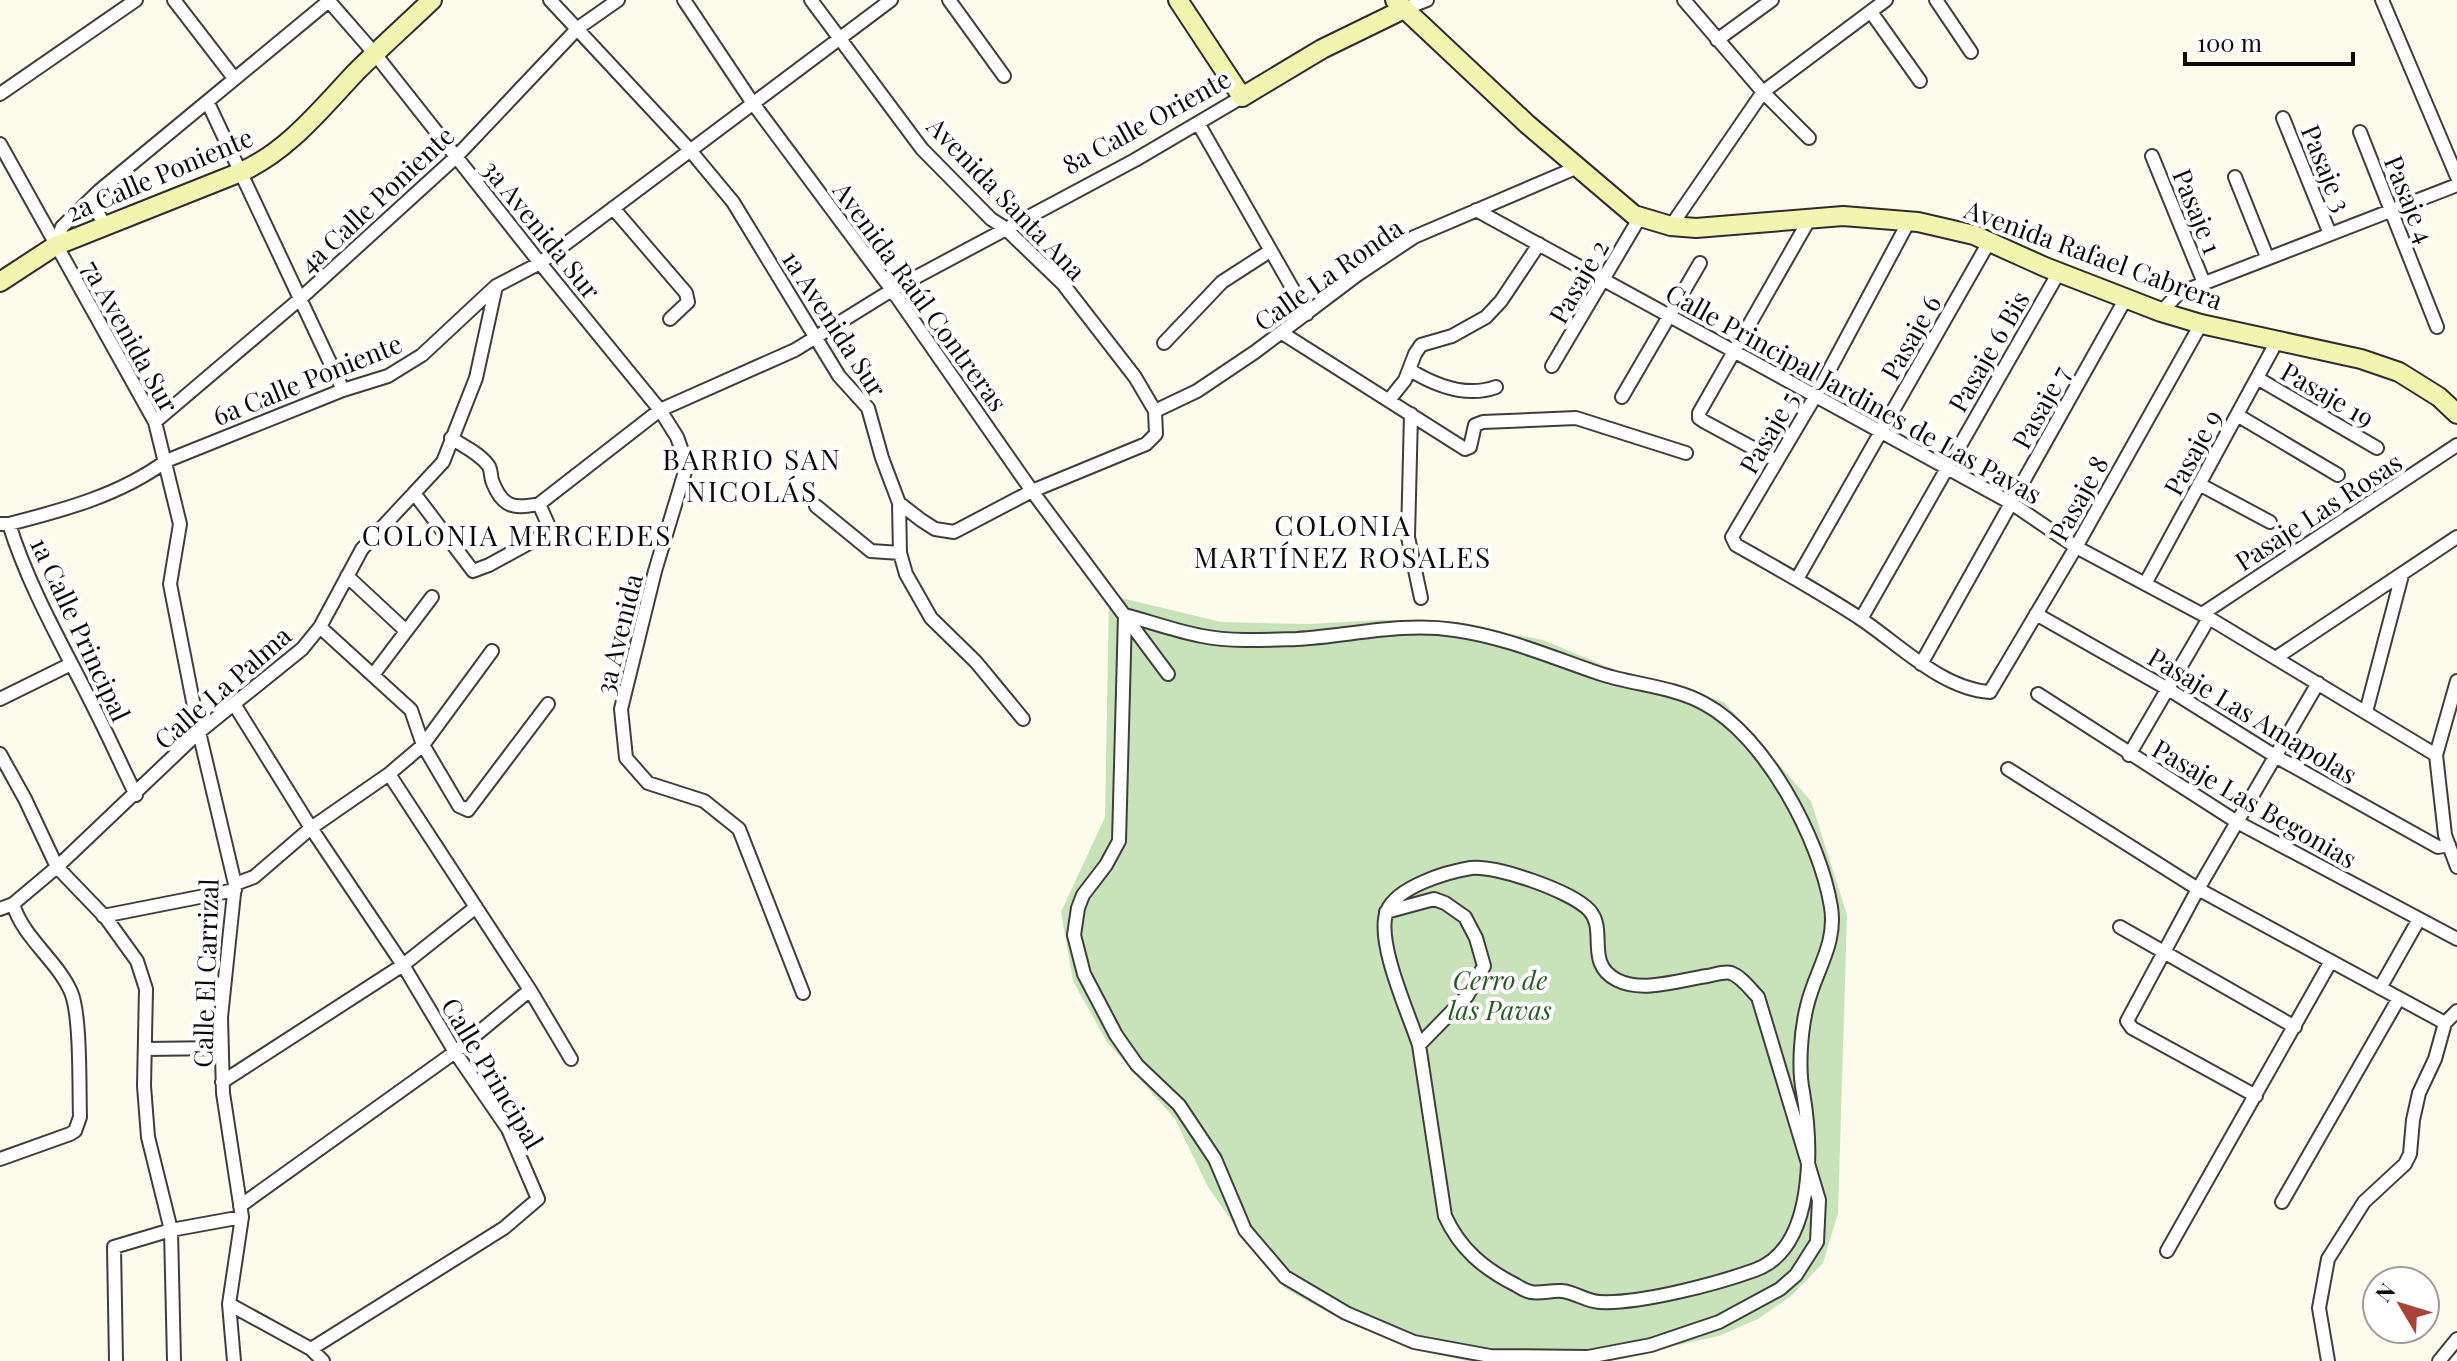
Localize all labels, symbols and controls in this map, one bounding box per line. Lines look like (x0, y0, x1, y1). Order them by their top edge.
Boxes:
scale bar (2185, 16, 2353, 66)
text: 100 m (2197, 26, 2262, 58)
street label: 8a Calle Oriente (1056, 60, 1236, 182)
street label: Avenida Santa Ana (919, 108, 1094, 287)
street label: 4a Calle Poniente (291, 118, 461, 280)
street label: 2a Calle Poniente (60, 119, 258, 229)
street label: Pasaje 3 (2294, 119, 2360, 217)
street label: Pasaje 4 (2377, 150, 2443, 248)
street label: 3a Avenida Sur (475, 152, 609, 306)
street label: Pasaje 1 (2165, 163, 2231, 259)
street label: Avenida Raúl Contreras (825, 174, 1016, 418)
street label: Avenida Rafael Cabrera (1959, 191, 2228, 317)
street label: Calle La Ronda (1247, 210, 1409, 338)
street label: Pasaje 2 (1540, 233, 1616, 329)
street label: 1a Avenida Sur (775, 243, 896, 403)
street label: 7a Avenida Sur (75, 254, 187, 419)
street label: Calle Principal Jardines de Las Pavas (1660, 275, 2048, 511)
street label: Pasaje 6 Bis (1939, 284, 2037, 418)
street label: Pasaje 6 (1872, 288, 1948, 386)
street label: 6a Calle Poniente (207, 325, 407, 433)
street label: Pasaje 19 (2275, 353, 2381, 435)
street label: Pasaje 7 (2003, 359, 2077, 455)
street label: Pasaje 5 (1730, 384, 1806, 480)
street label: Pasaje 9 (2155, 403, 2229, 501)
district label: BARRIO SAN NICOLÁS (662, 440, 842, 509)
street label: Pasaje Las Rosas (2228, 444, 2408, 578)
street label: Pasaje 8 (2040, 449, 2116, 547)
district label: COLONIA MARTÍNEZ ROSALES (1194, 506, 1492, 575)
district label: COLONIA MERCEDES (362, 516, 672, 553)
street label: 1a Calle Principal (23, 531, 139, 727)
street label: 3a Avenida (586, 570, 650, 698)
street label: Calle La Palma (146, 618, 298, 756)
street label: Pasaje Las Amapolas (2142, 639, 2364, 791)
street label: Pasaje Las Begonias (2147, 730, 2363, 876)
street label: Calle El Carrizal (184, 878, 226, 1068)
park label: Cerro de las Pavas (1448, 962, 1552, 1027)
street label: Calle Principal (434, 991, 552, 1155)
north arrow (2361, 1265, 2441, 1345)
text: N (2368, 1276, 2401, 1308)

